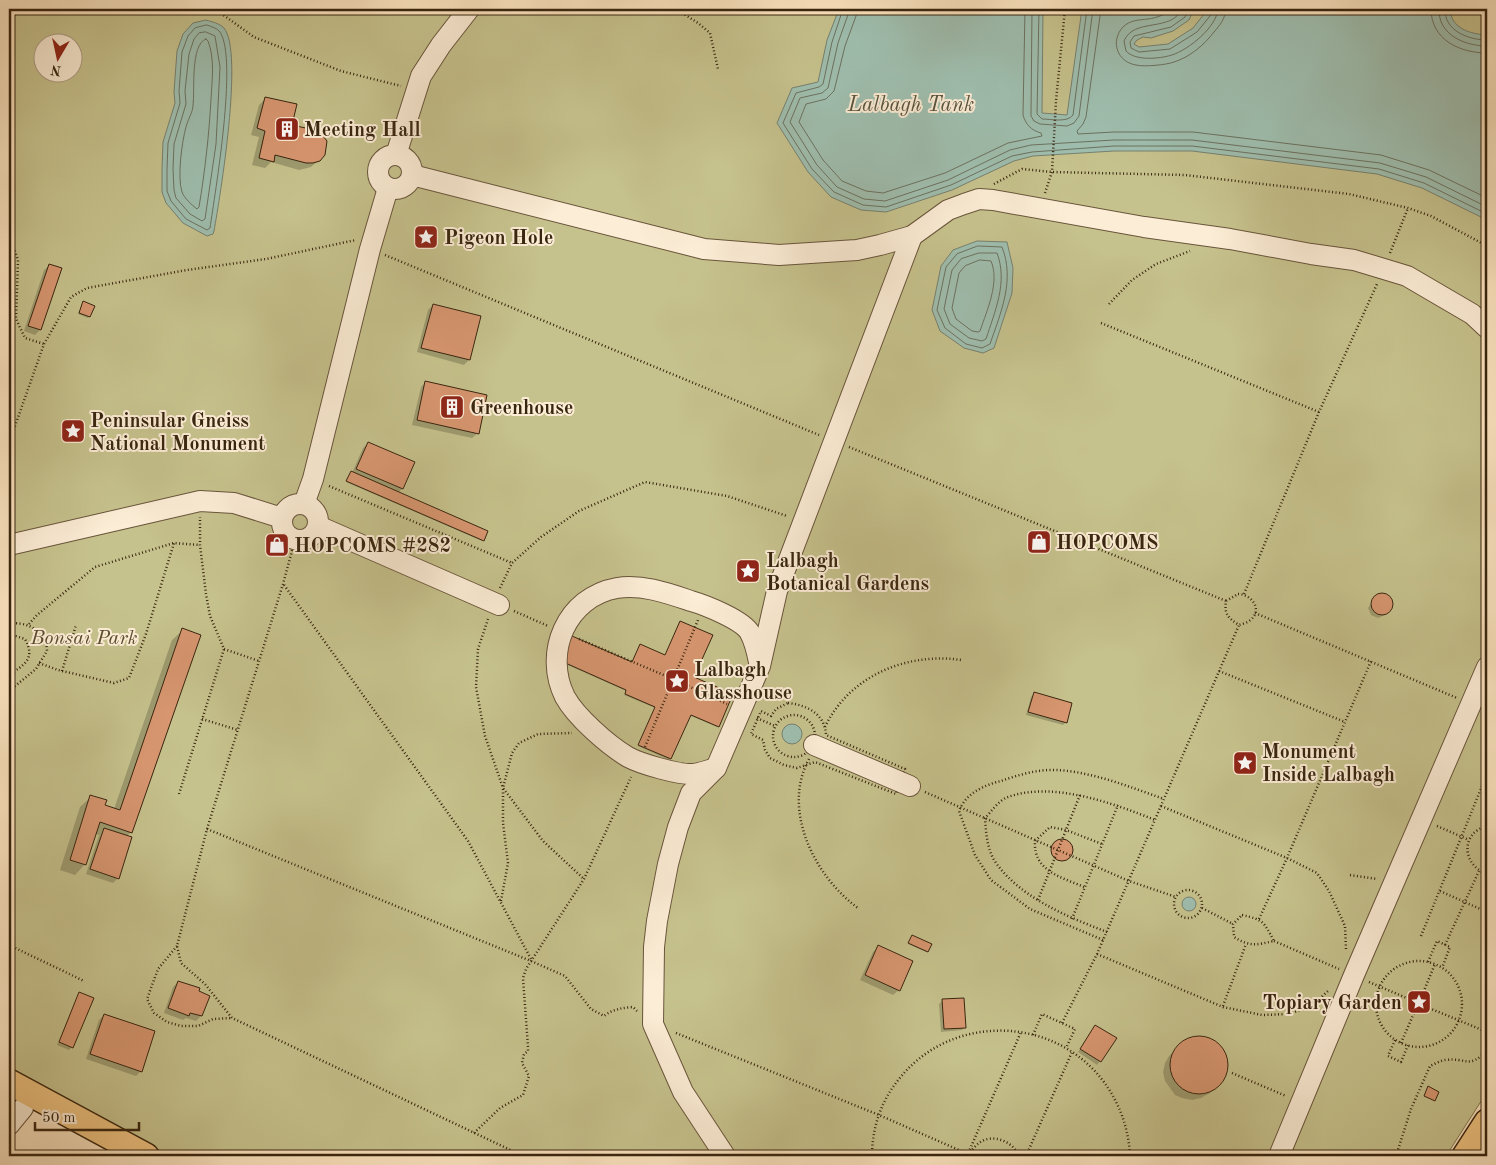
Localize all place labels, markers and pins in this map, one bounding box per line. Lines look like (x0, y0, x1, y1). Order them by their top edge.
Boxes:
building icon: Meeting Hall (274, 116, 300, 142)
place label: Meeting Hall (304, 121, 421, 141)
place icon: Pigeon Hole (413, 224, 439, 250)
place label: Pigeon Hole (444, 229, 553, 249)
building icon: Greenhouse (439, 394, 465, 420)
place label: Greenhouse (470, 399, 573, 419)
place label: Peninsular Gneiss National Monument (90, 412, 266, 455)
place icon: Peninsular Gneiss National Monument (60, 418, 86, 444)
shop icon: HOPCOMS (1026, 529, 1052, 555)
shop icon: HOPCOMS #282 (264, 532, 290, 558)
place label: HOPCOMS (1056, 534, 1158, 554)
place label: HOPCOMS #282 (294, 537, 451, 557)
place label: Lalbagh Botanical Gardens (766, 552, 929, 595)
place icon: Lalbagh Botanical Gardens (735, 558, 761, 584)
place label: Lalbagh Glasshouse (694, 661, 792, 704)
place icon: Lalbagh Glasshouse (664, 668, 690, 694)
place label: Monument Inside Lalbagh (1262, 743, 1395, 786)
place icon: Monument Inside Lalbagh (1232, 750, 1258, 776)
place icon: Topiary Garden (1406, 989, 1432, 1015)
place label: Topiary Garden (1263, 994, 1402, 1014)

